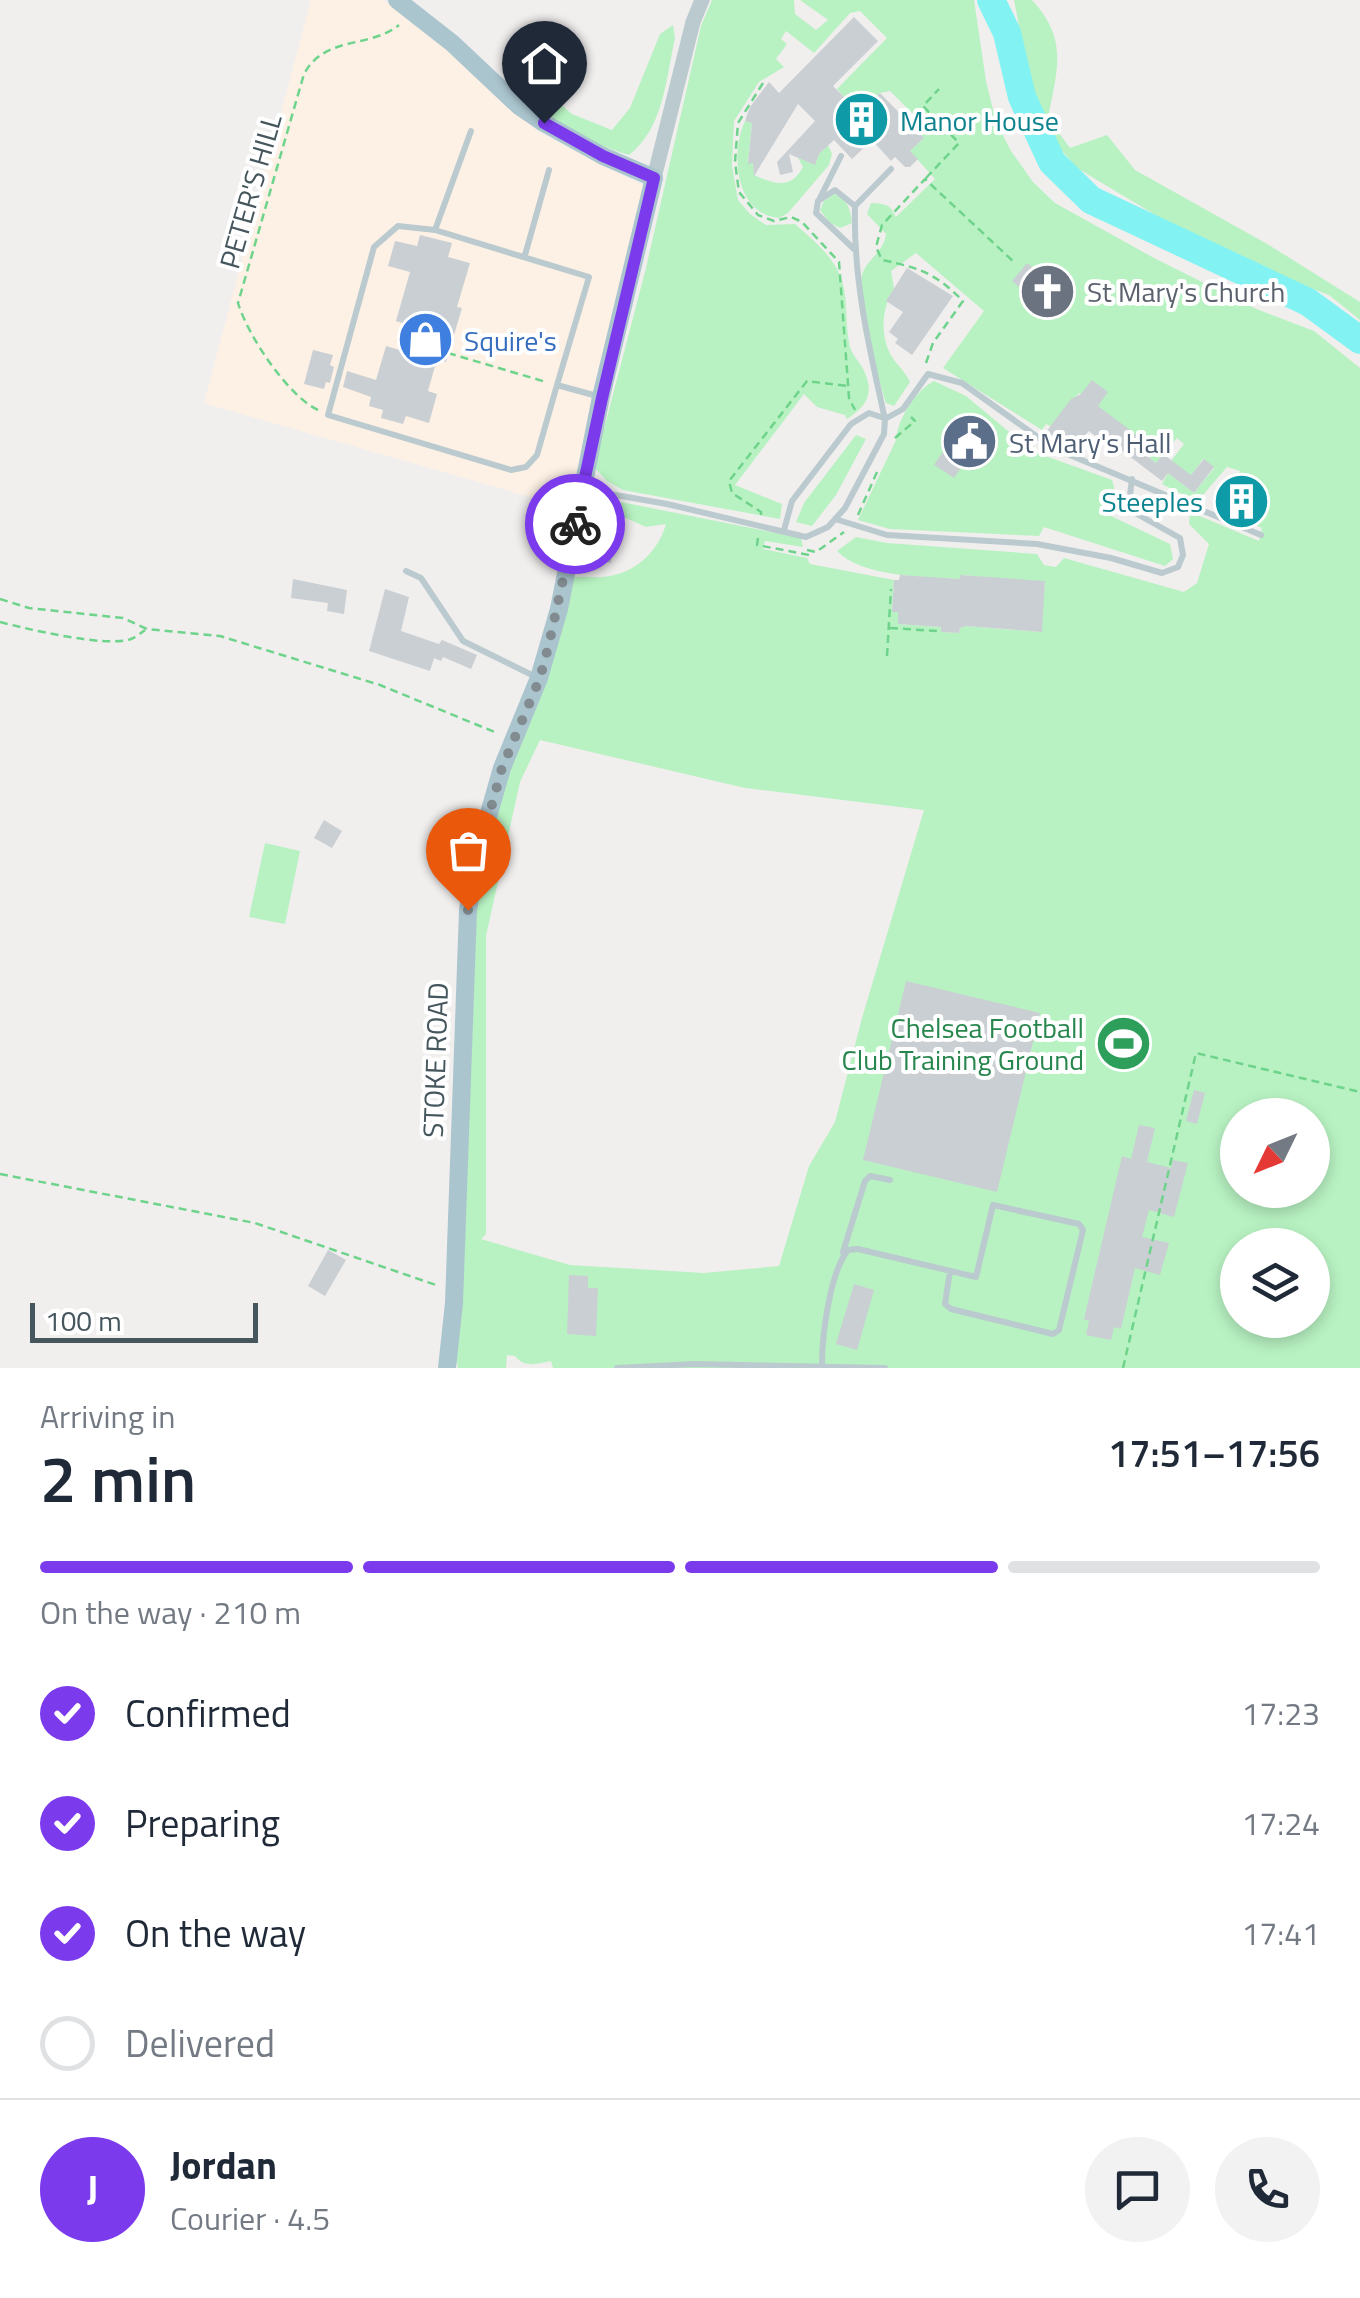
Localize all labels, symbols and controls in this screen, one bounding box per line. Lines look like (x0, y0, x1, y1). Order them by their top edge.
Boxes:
pin (502, 21, 587, 124)
icon: home (517, 36, 572, 91)
building icon: Manor House (831, 90, 891, 150)
place label: Manor House (900, 99, 1059, 142)
street label: PETER'S HILL (207, 108, 293, 274)
church icon: St Mary's Church (1018, 261, 1078, 321)
place label: St Mary's Church (1087, 270, 1285, 313)
shop icon: Squire's (395, 310, 455, 370)
place label: Squire's (464, 319, 557, 362)
public building icon: St Mary's Hall (940, 412, 1000, 472)
place label: St Mary's Hall (1009, 421, 1171, 464)
building icon: Steeples (1212, 471, 1272, 531)
courier (525, 474, 625, 574)
place label: Steeples (1102, 480, 1203, 523)
icon: bike (548, 497, 603, 552)
pin (426, 808, 511, 911)
icon: bag (441, 823, 496, 878)
street label: STOKE ROAD (411, 982, 459, 1138)
place label: Chelsea Football Club Training Ground (841, 1006, 1084, 1081)
sports icon: Chelsea Football Club Training Ground (1093, 1013, 1153, 1073)
north arrow (1220, 1098, 1330, 1208)
map controls (1220, 1098, 1330, 1338)
button: layers (1220, 1228, 1330, 1338)
scale bar (30, 1298, 258, 1342)
text: 100 m (45, 1299, 122, 1342)
text: Arriving in (40, 1392, 176, 1440)
text: 17:51–17:56 (1108, 1424, 1320, 1482)
text: 2 min (40, 1428, 196, 1527)
text: On the way · 210 m (40, 1588, 301, 1636)
text: Confirmed (125, 1684, 291, 1742)
icon: check (40, 1686, 95, 1741)
text: 17:23 (1241, 1689, 1320, 1737)
text: Preparing (125, 1794, 280, 1852)
icon: check (40, 1796, 95, 1851)
text: 17:24 (1241, 1799, 1320, 1847)
text: On the way (125, 1904, 306, 1962)
icon: check (40, 1906, 95, 1961)
text: 17:41 (1241, 1909, 1320, 1957)
text: Delivered (125, 2014, 275, 2072)
text: Jordan (170, 2136, 277, 2194)
button: chat (1085, 2137, 1190, 2242)
button: phone (1215, 2137, 1320, 2242)
text: J (87, 2160, 98, 2218)
text: Courier · 4.5 (170, 2194, 330, 2242)

